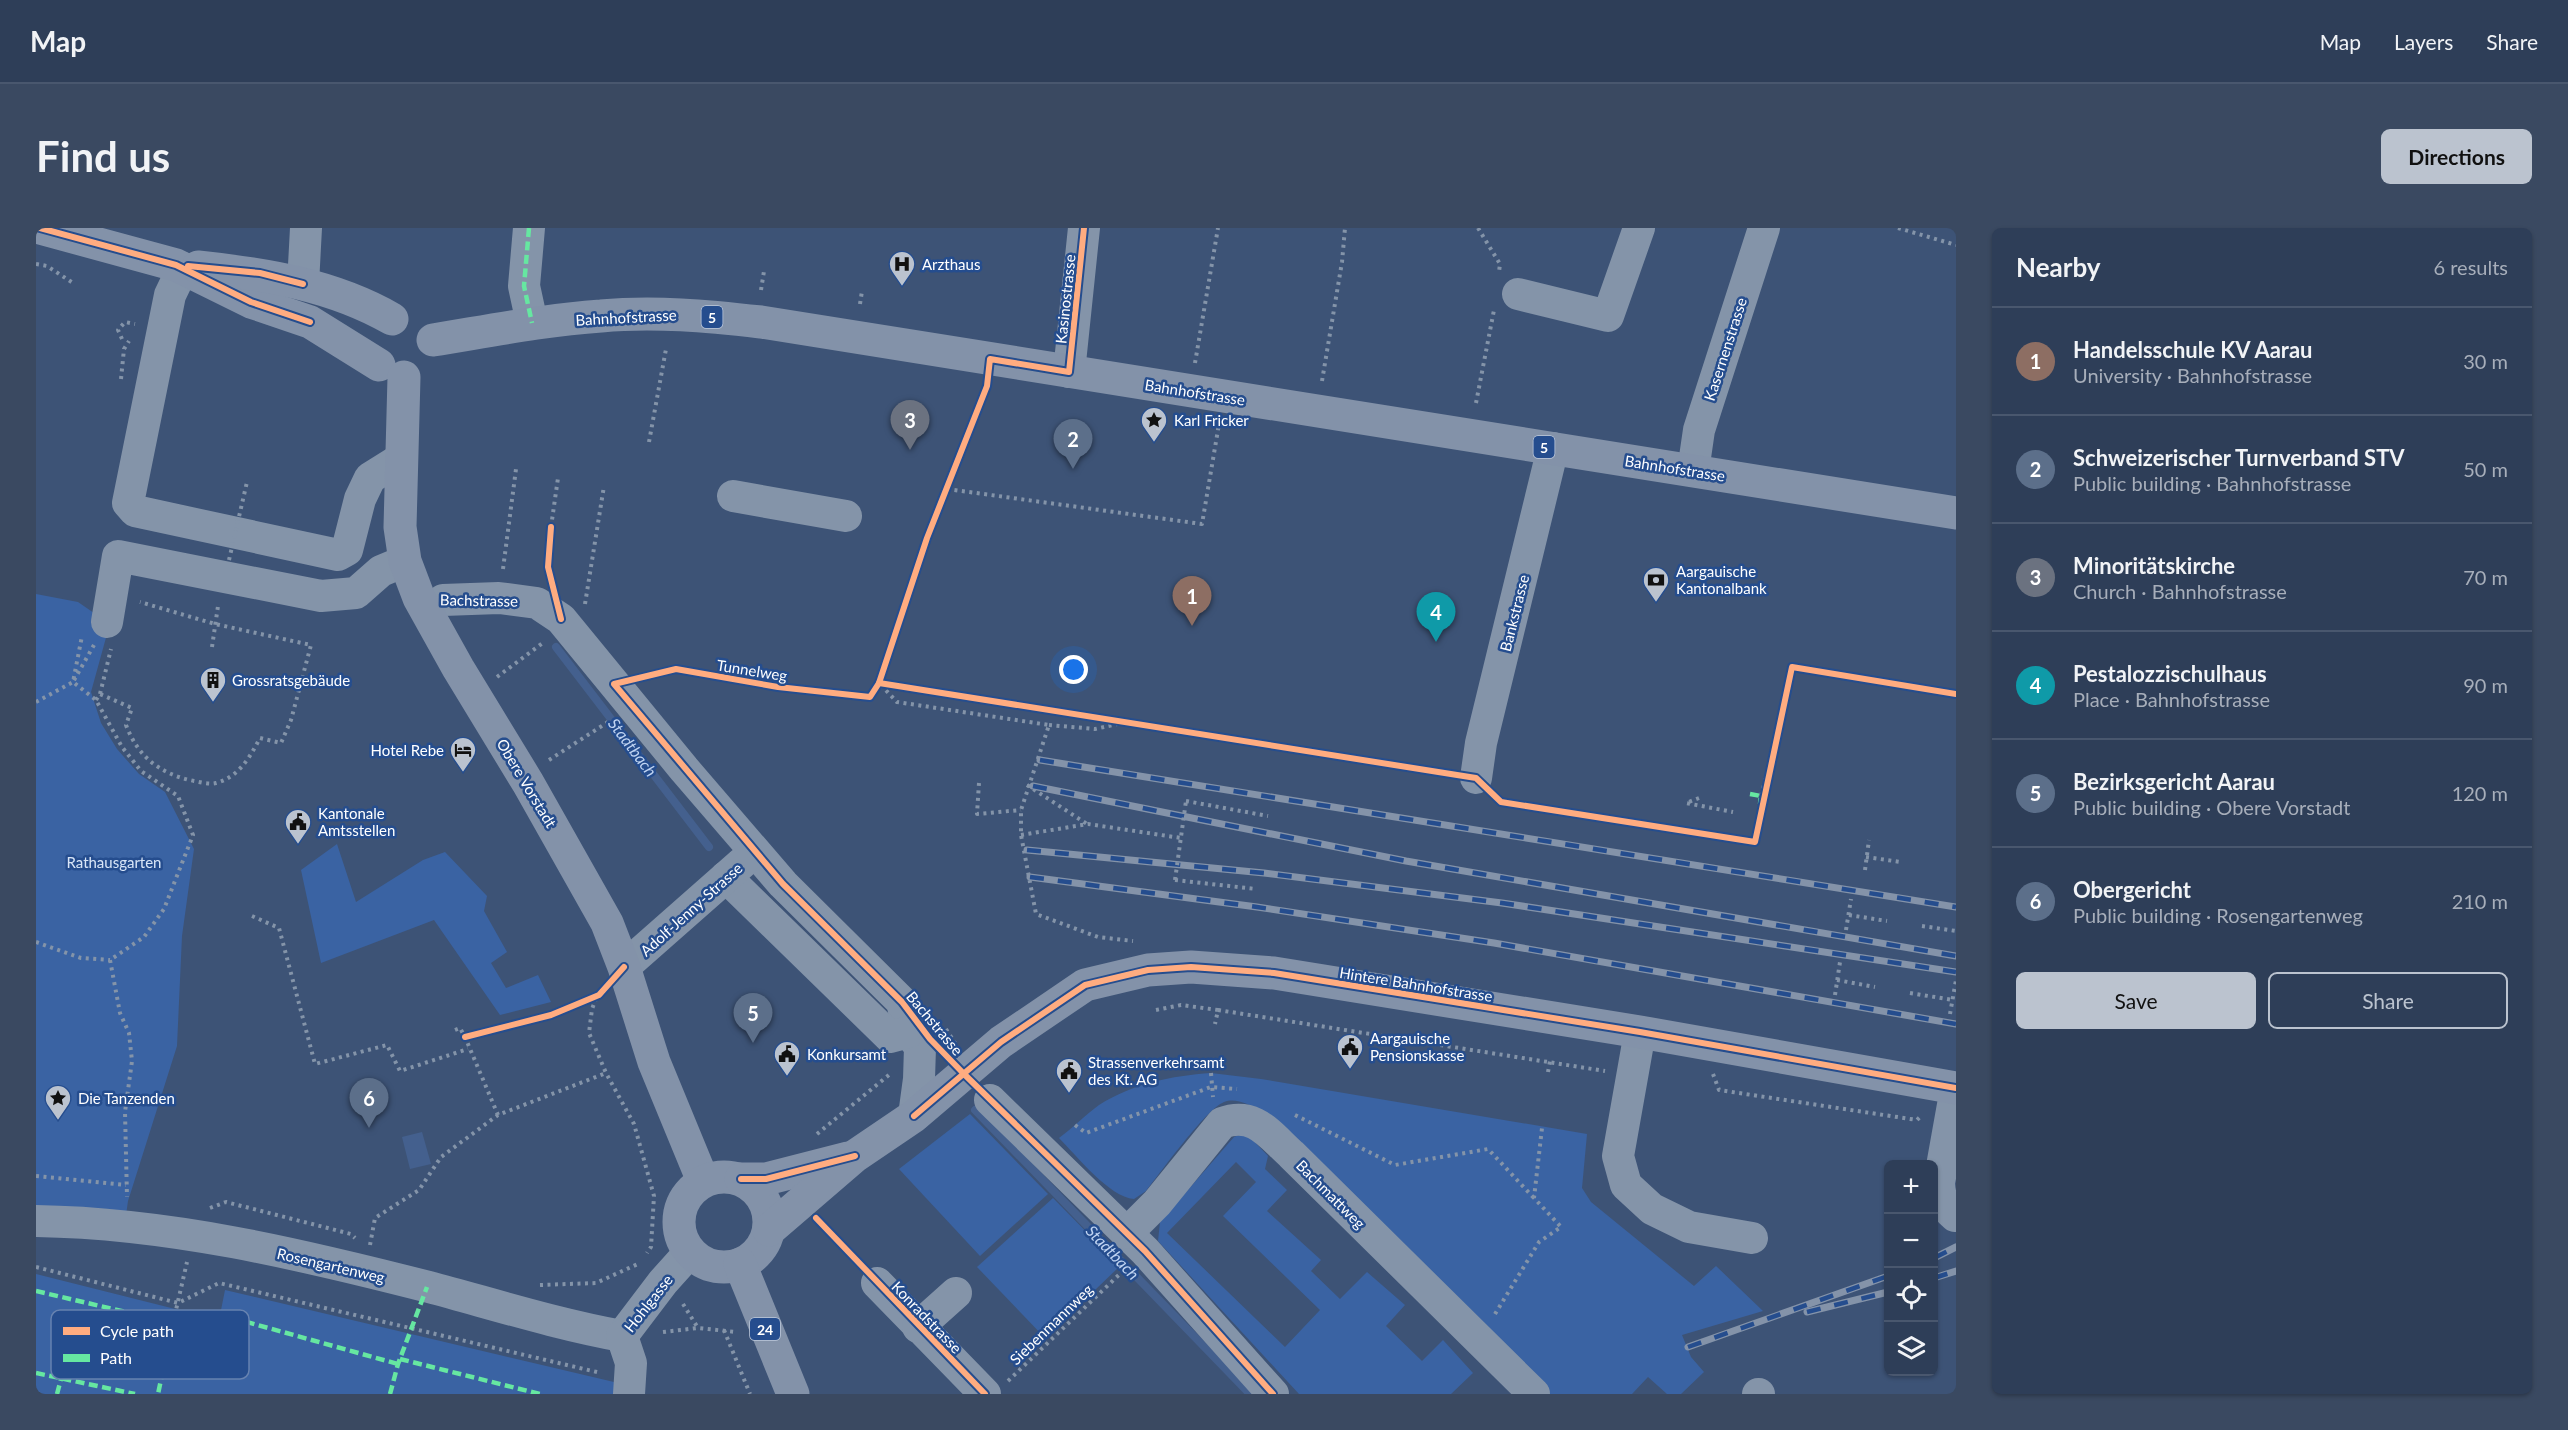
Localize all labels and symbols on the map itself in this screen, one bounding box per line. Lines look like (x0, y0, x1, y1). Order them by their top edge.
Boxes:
hospital icon: Arzthaus (887, 249, 917, 287)
street label: Kasinostrasse (1051, 253, 1079, 345)
place label: Arzthaus (922, 255, 980, 273)
street label: Kasernenstrasse (1700, 295, 1750, 403)
street label: Bahnhofstrasse (575, 305, 677, 329)
road number: 5 (702, 306, 722, 328)
street label: Bahnhofstrasse (1144, 375, 1247, 409)
pin: 3 (890, 400, 930, 450)
place icon: Karl Fricker (1139, 405, 1169, 443)
place label: Karl Fricker (1174, 411, 1249, 429)
pin: 2 (1054, 420, 1092, 469)
road number: 5 (1534, 436, 1554, 458)
street label: Bahnhofstrasse (1624, 451, 1727, 485)
place label: Aargauische Kantonalbank (1676, 562, 1767, 597)
bank icon: Aargauische Kantonalbank (1641, 565, 1671, 603)
street label: Bankstrasse (1496, 573, 1532, 653)
pin: 1 (1172, 576, 1212, 626)
street label: Bachstrasse (440, 590, 518, 610)
pin: 4 (1416, 592, 1456, 642)
your location (1059, 655, 1088, 684)
street label: Tunnelweg (715, 656, 789, 684)
building icon: Grossratsgebäude (198, 665, 228, 703)
place label: Grossratsgebäude (232, 671, 350, 689)
water label: Stadtbach (605, 714, 661, 780)
hotel icon: Hotel Rebe (448, 735, 478, 773)
street label: Obere Vorstadt (493, 735, 561, 831)
place label: Hotel Rebe (371, 741, 444, 759)
place label: Kantonale Amtsstellen (318, 804, 395, 839)
public building icon: Kantonale Amtsstellen (283, 807, 313, 845)
park label: Rathausgarten (66, 853, 162, 871)
street label: Adolf-Jenny-Strasse (636, 858, 746, 960)
street label: Hintere Bahnhofstrasse (1338, 963, 1494, 1005)
street label: Bachstrasse (903, 987, 967, 1059)
pin: 5 (734, 994, 772, 1043)
place label: Aargauische Pensionskasse (1370, 1029, 1464, 1064)
public building icon: Aargauische Pensionskasse (1335, 1032, 1365, 1070)
public building icon: Konkursamt (772, 1039, 802, 1077)
place label: Konkursamt (807, 1045, 887, 1063)
place label: Strassenverkehrsamt des Kt. AG (1088, 1053, 1225, 1088)
public building icon: Strassenverkehrsamt des Kt. AG (1054, 1056, 1084, 1094)
pin: 6 (350, 1078, 388, 1128)
place icon: Die Tanzenden (43, 1083, 73, 1121)
place label: Die Tanzenden (78, 1089, 175, 1107)
street label: Bachmattweg (1293, 1156, 1369, 1232)
water label: Stadtbach (1083, 1221, 1143, 1283)
street label: Rosengartenweg (275, 1244, 387, 1286)
street label: Hohlgasse (620, 1271, 676, 1335)
street label: Konradstrasse (888, 1277, 966, 1357)
street label: Siebenmannweg (1006, 1280, 1096, 1368)
legend (51, 1310, 249, 1379)
road number: 24 (750, 1318, 780, 1340)
text: Cycle path (100, 1321, 174, 1340)
text: Path (100, 1348, 132, 1367)

